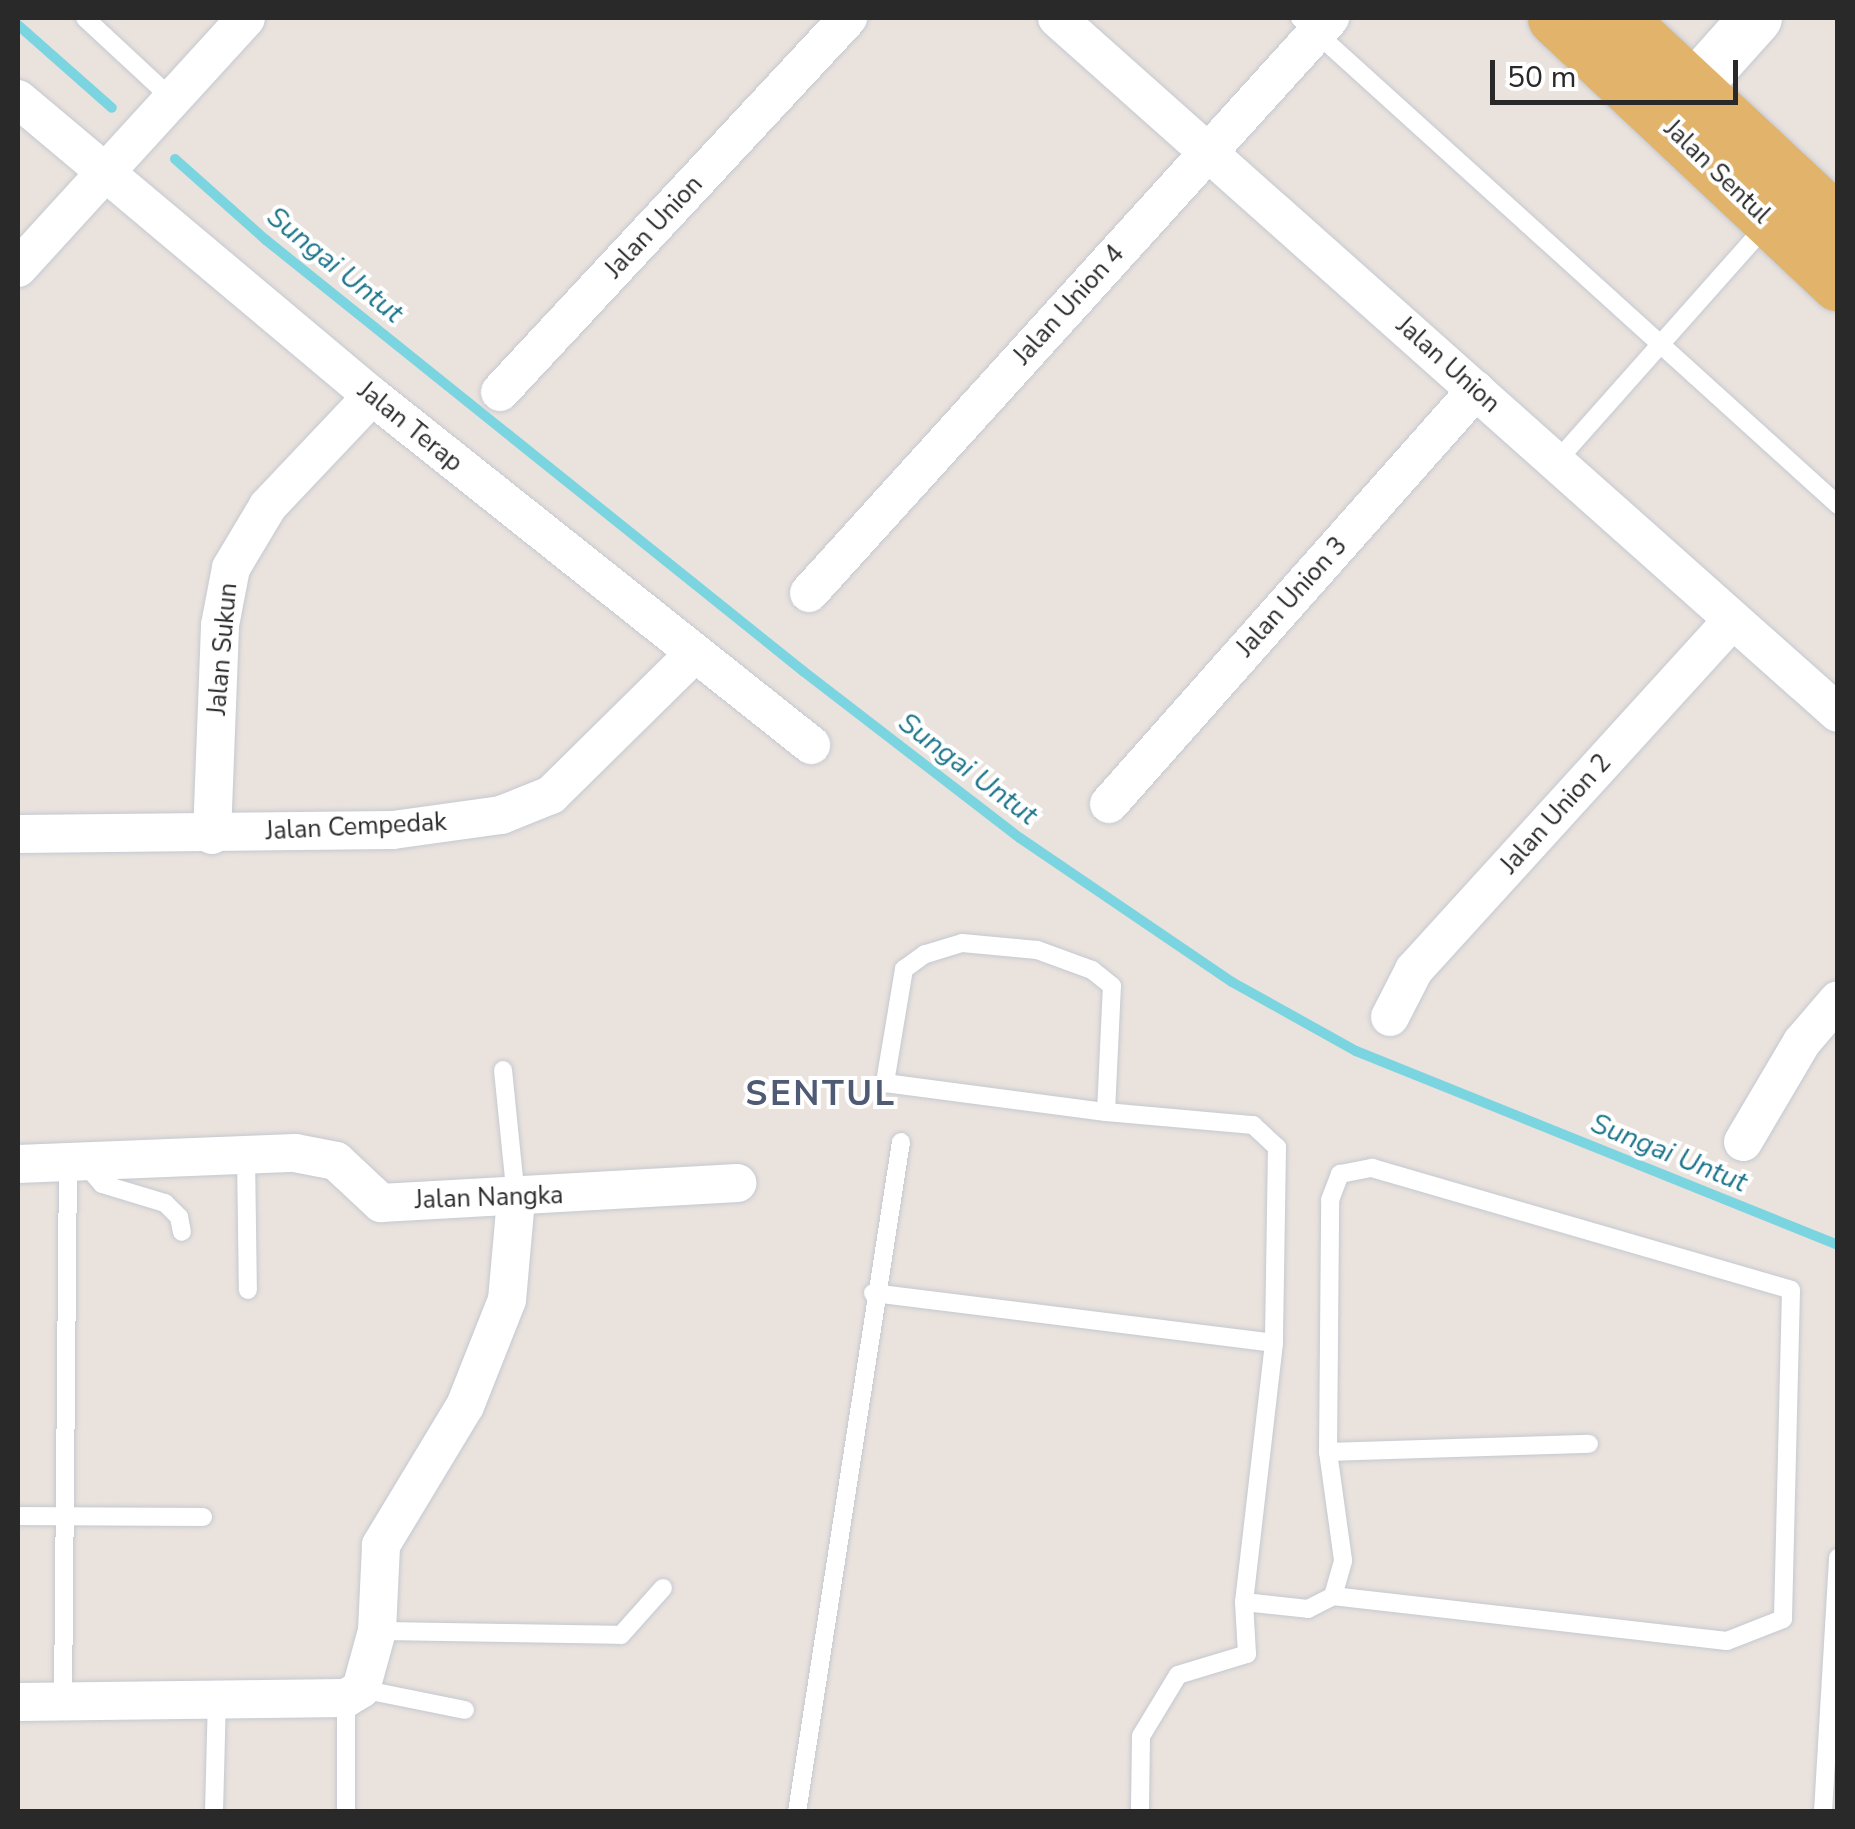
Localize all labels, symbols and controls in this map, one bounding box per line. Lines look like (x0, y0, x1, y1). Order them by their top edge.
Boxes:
scale bar (1495, 40, 1742, 102)
text: 50 m (1507, 57, 1576, 98)
street label: Jalan Sentul (1658, 114, 1776, 230)
street label: Jalan Union (599, 170, 709, 284)
water label: Sungai Untut (260, 200, 410, 330)
street label: Jalan Union 4 (1008, 239, 1130, 371)
street label: Jalan Union (1390, 311, 1506, 419)
street label: Jalan Terap (352, 376, 468, 478)
street label: Jalan Union 3 (1231, 531, 1353, 663)
street label: Jalan Sukun (202, 582, 244, 716)
water label: Sungai Untut (892, 706, 1044, 832)
street label: Jalan Union 2 (1495, 748, 1617, 880)
street label: Jalan Cempedak (265, 807, 447, 847)
district label: SENTUL (745, 1073, 897, 1115)
water label: Sungai Untut (1586, 1106, 1752, 1200)
street label: Jalan Nangka (414, 1180, 564, 1216)

